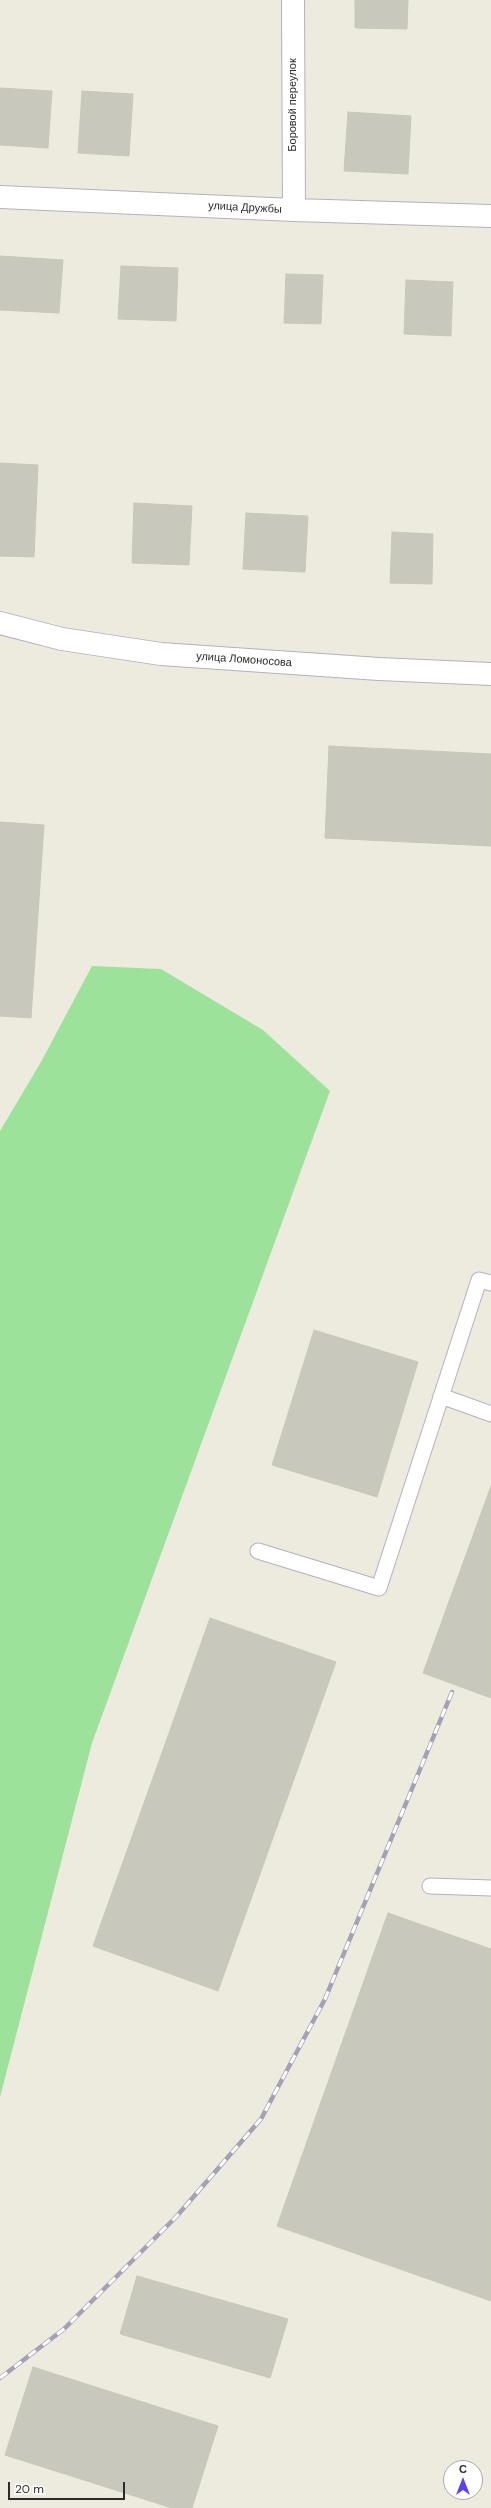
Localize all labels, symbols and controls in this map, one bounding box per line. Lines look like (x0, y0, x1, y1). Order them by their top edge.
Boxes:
street label: Боровой переулок (286, 58, 300, 152)
street label: улица Дружбы (208, 199, 282, 217)
street label: улица Ломоносова (196, 650, 292, 670)
north arrow (443, 2460, 483, 2500)
text: С (459, 2462, 467, 2476)
scale bar (10, 2474, 127, 2500)
text: 20 m (15, 2481, 44, 2497)

